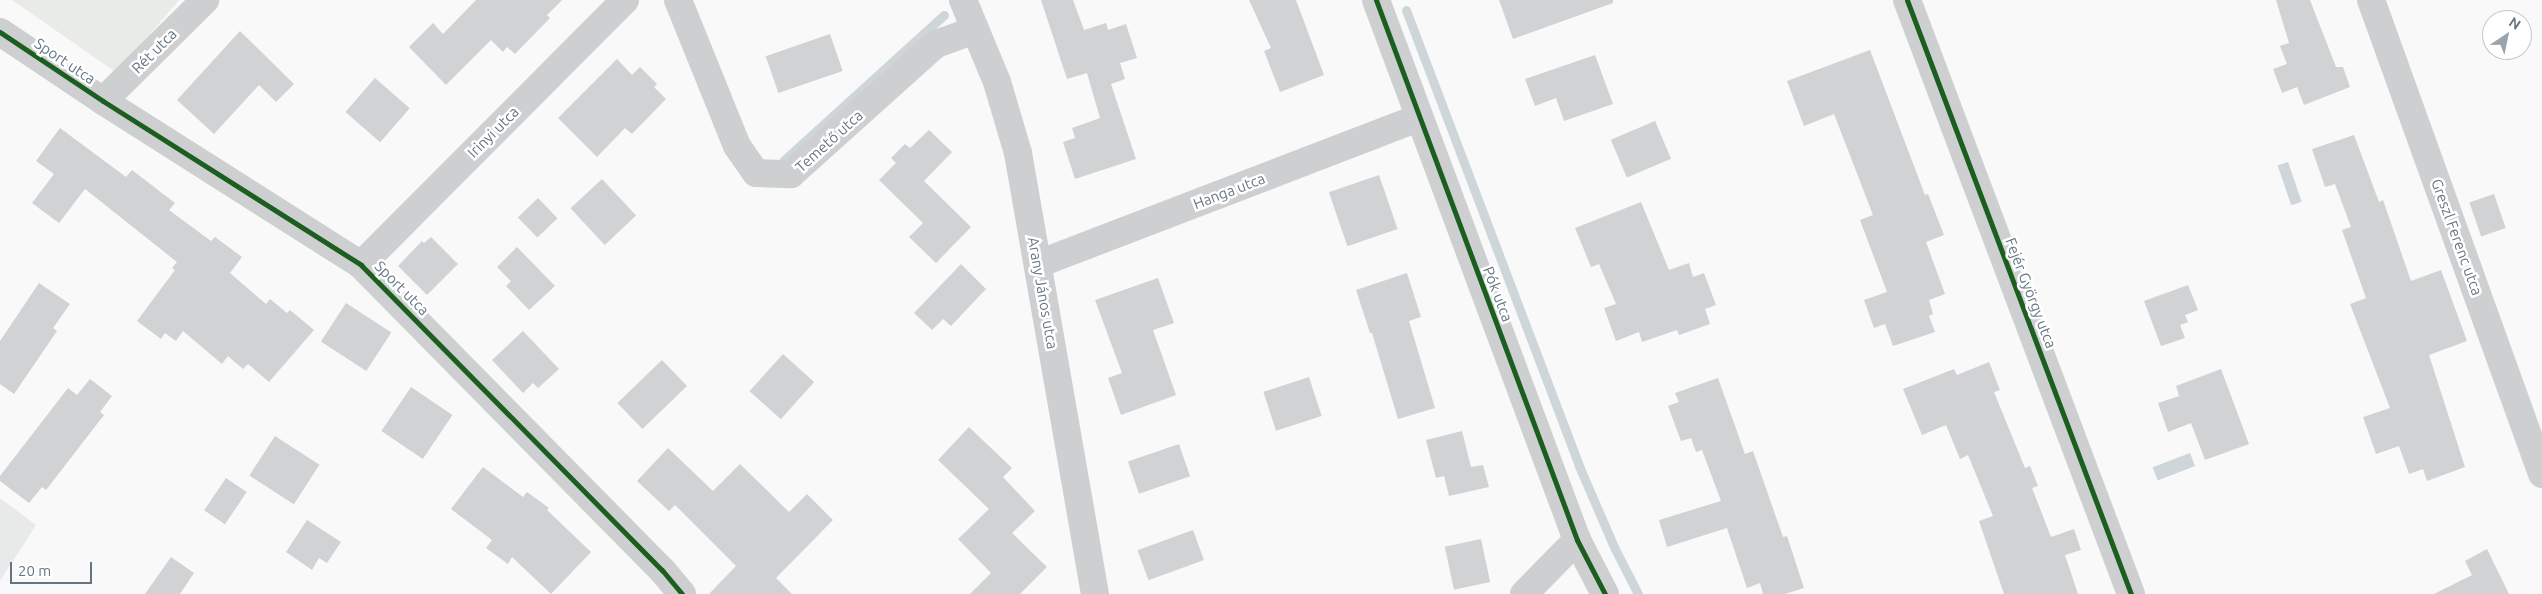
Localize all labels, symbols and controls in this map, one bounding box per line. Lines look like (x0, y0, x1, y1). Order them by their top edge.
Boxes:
north arrow (2482, 10, 2532, 60)
text: N (2506, 14, 2524, 33)
street label: Rét utca (128, 25, 180, 77)
street label: Sport utca (31, 34, 99, 88)
street label: Irinyi utca (464, 103, 522, 161)
street label: Temető utca (792, 106, 866, 176)
street label: Hanga utca (1190, 169, 1268, 213)
street label: Greszl Ferenc utca (2428, 176, 2486, 298)
street label: Arany János utca (1024, 235, 1062, 351)
street label: Fejér György utca (2002, 235, 2060, 351)
street label: Sport utca (371, 257, 433, 319)
street label: Pók utca (1479, 264, 1517, 324)
scale bar (12, 552, 95, 584)
text: 20 m (18, 562, 51, 579)

